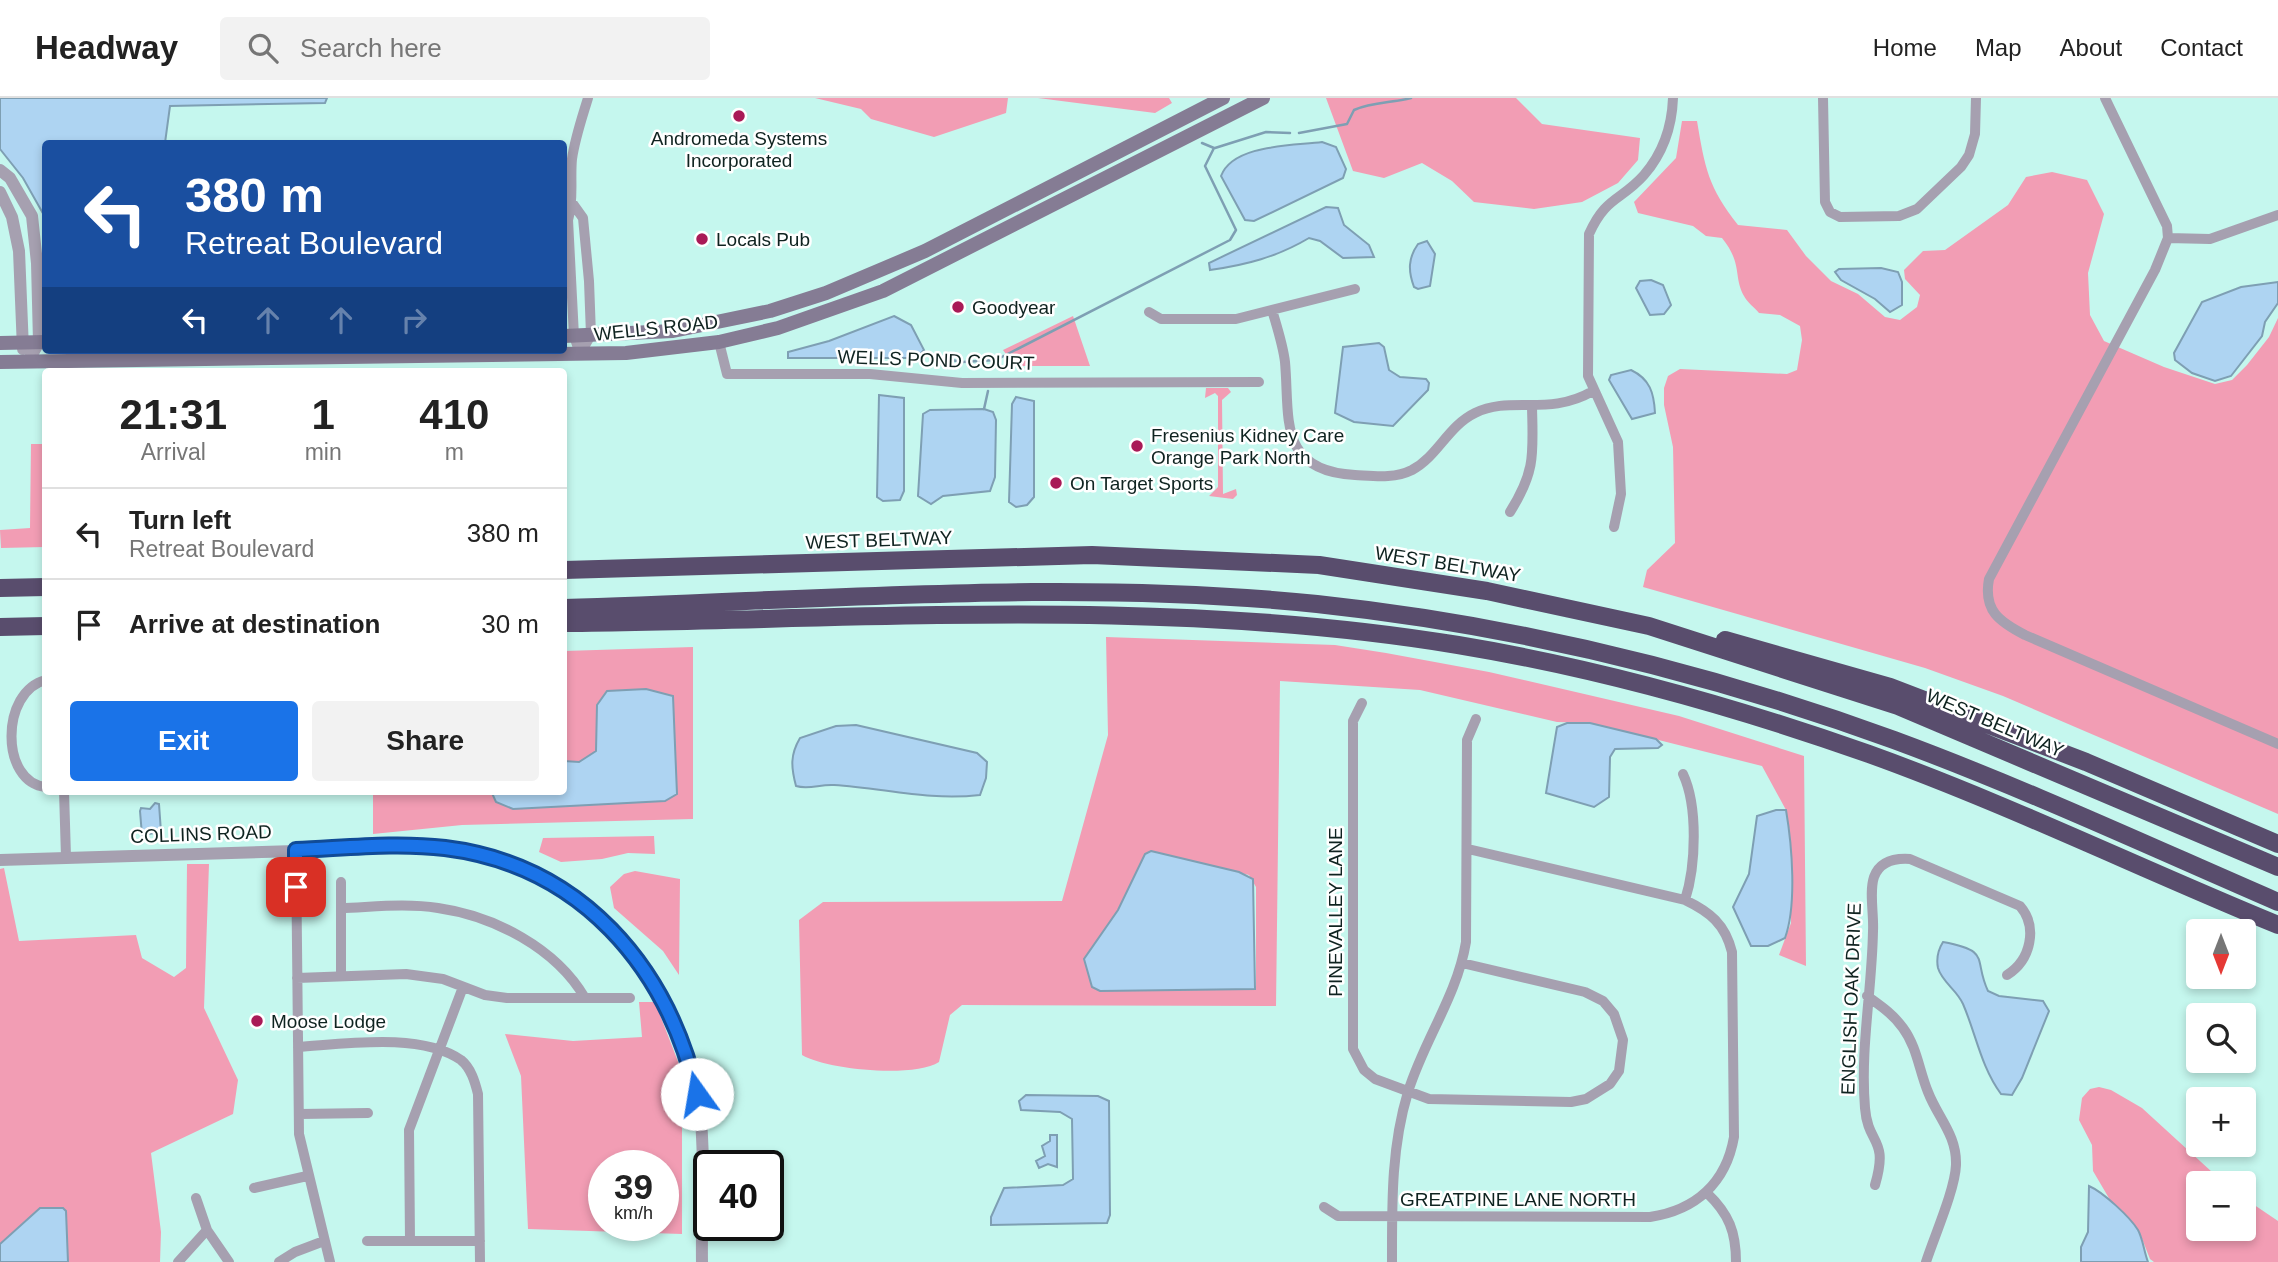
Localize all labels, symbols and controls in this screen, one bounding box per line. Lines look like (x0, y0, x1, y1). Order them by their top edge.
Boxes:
search box (220, 17, 710, 80)
text: Headway (35, 29, 178, 66)
icon: search (244, 29, 282, 67)
text: Search here (300, 33, 442, 63)
text: Home (1873, 34, 1937, 61)
text: Map (1975, 34, 2022, 61)
text: About (2060, 34, 2122, 61)
text: Contact (2160, 34, 2243, 61)
marker: Andromeda Systems Incorporated (731, 108, 747, 124)
place label: Andromeda Systems Incorporated (651, 128, 827, 171)
icon: left (70, 168, 161, 259)
text: 380 m (185, 168, 324, 222)
text: Retreat Boulevard (185, 225, 443, 261)
place label: Locals Pub (716, 229, 810, 250)
marker: Locals Pub (694, 231, 710, 247)
place label: Goodyear (972, 297, 1056, 318)
marker: Goodyear (950, 299, 966, 315)
icon: left (176, 301, 214, 339)
icon: ahead (249, 301, 287, 339)
icon: ahead (322, 301, 360, 339)
icon: right (395, 301, 433, 339)
street label: WELLS ROAD (593, 311, 719, 345)
street label: WELLS POND COURT (837, 346, 1035, 374)
text: 21:31 (120, 391, 227, 438)
text: 1 (311, 391, 335, 438)
text: 410 (419, 391, 489, 438)
place label: Fresenius Kidney Care Orange Park North (1151, 425, 1344, 468)
marker: Fresenius Kidney Care Orange Park North (1129, 438, 1145, 454)
text: Arrival (141, 439, 206, 465)
text: min (305, 439, 342, 465)
text: m (445, 439, 464, 465)
place label: On Target Sports (1070, 473, 1213, 494)
marker: On Target Sports (1048, 475, 1064, 491)
text: Turn left (129, 505, 231, 535)
icon: left (70, 515, 108, 553)
text: 380 m (467, 518, 539, 548)
street label: WEST BELTWAY (805, 527, 953, 553)
text: Retreat Boulevard (129, 536, 314, 562)
street label: WEST BELTWAY (1374, 542, 1523, 586)
icon: arrive (70, 606, 108, 644)
text: Arrive at destination (129, 609, 380, 639)
text: 30 m (481, 609, 539, 639)
street label: WEST BELTWAY (1923, 685, 2067, 762)
button: Exit (70, 701, 298, 781)
button: Share (312, 701, 539, 781)
street label: COLLINS ROAD (130, 821, 272, 847)
street label: PINEVALLEY LANE (1325, 827, 1346, 997)
pin (266, 857, 326, 917)
icon: arrive (277, 868, 315, 906)
street label: ENGLISH OAK DRIVE (1837, 903, 1865, 1095)
north arrow (2186, 919, 2256, 989)
map controls (2186, 919, 2256, 1241)
button: search (2186, 1003, 2256, 1073)
place label: Moose Lodge (271, 1011, 386, 1032)
marker: Moose Lodge (249, 1013, 265, 1029)
position arrow (660, 1057, 734, 1131)
button: + (2186, 1087, 2256, 1157)
speed limit sign: 40 (693, 1150, 784, 1241)
text: 39 (614, 1167, 653, 1206)
button: − (2186, 1171, 2256, 1241)
street label: GREATPINE LANE NORTH (1400, 1189, 1636, 1210)
text: km/h (614, 1203, 653, 1223)

